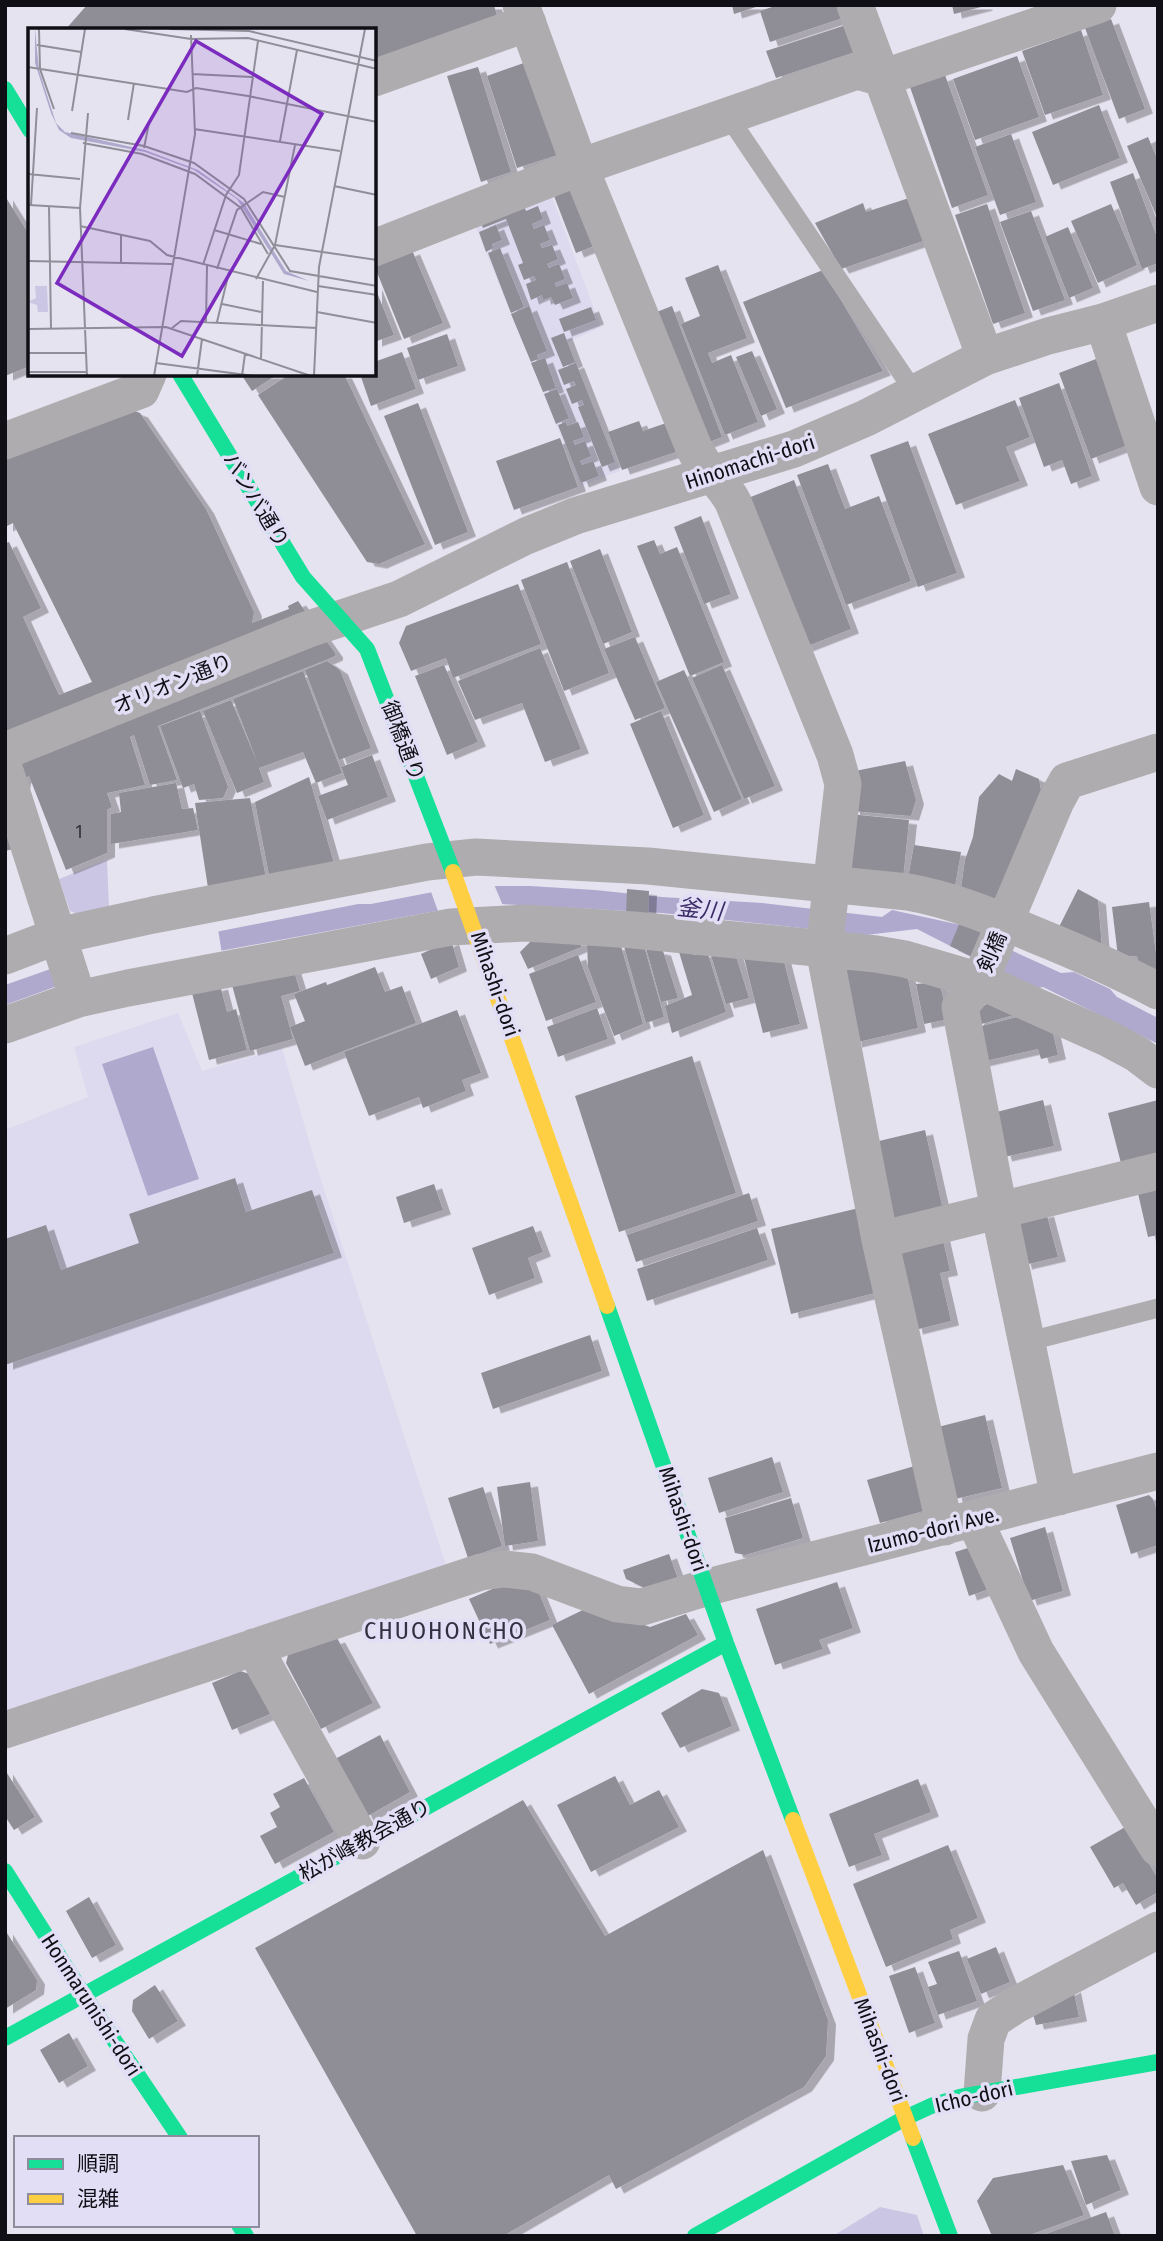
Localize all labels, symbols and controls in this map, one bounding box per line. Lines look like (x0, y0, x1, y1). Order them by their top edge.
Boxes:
inset map (28, 28, 376, 376)
street label: Hinomachi-dori (682, 429, 818, 495)
street label: バンバ通り (218, 448, 294, 552)
street label: オリオン通り (110, 648, 236, 720)
street label: 御橋通り (376, 697, 430, 785)
house number: 1 (75, 821, 83, 843)
water label: 釜川 (676, 893, 727, 926)
street label: Mihashi-dori (465, 928, 525, 1040)
street label: 剣橋 (972, 928, 1012, 976)
street label: Mihashi-dori (653, 1463, 713, 1575)
street label: Izumo-dori Ave. (865, 1501, 1001, 1559)
district label: CHUOHONCHO (364, 1617, 526, 1645)
street label: 松が峰教会通り (294, 1793, 436, 1887)
street label: Honmarunishi-dori (35, 1929, 147, 2081)
street label: Mihashi-dori (848, 1994, 912, 2106)
street label: Icho-dori (932, 2075, 1016, 2119)
legend (14, 2136, 259, 2227)
text: 順調 (77, 2151, 119, 2177)
text: 混雑 (77, 2186, 119, 2212)

